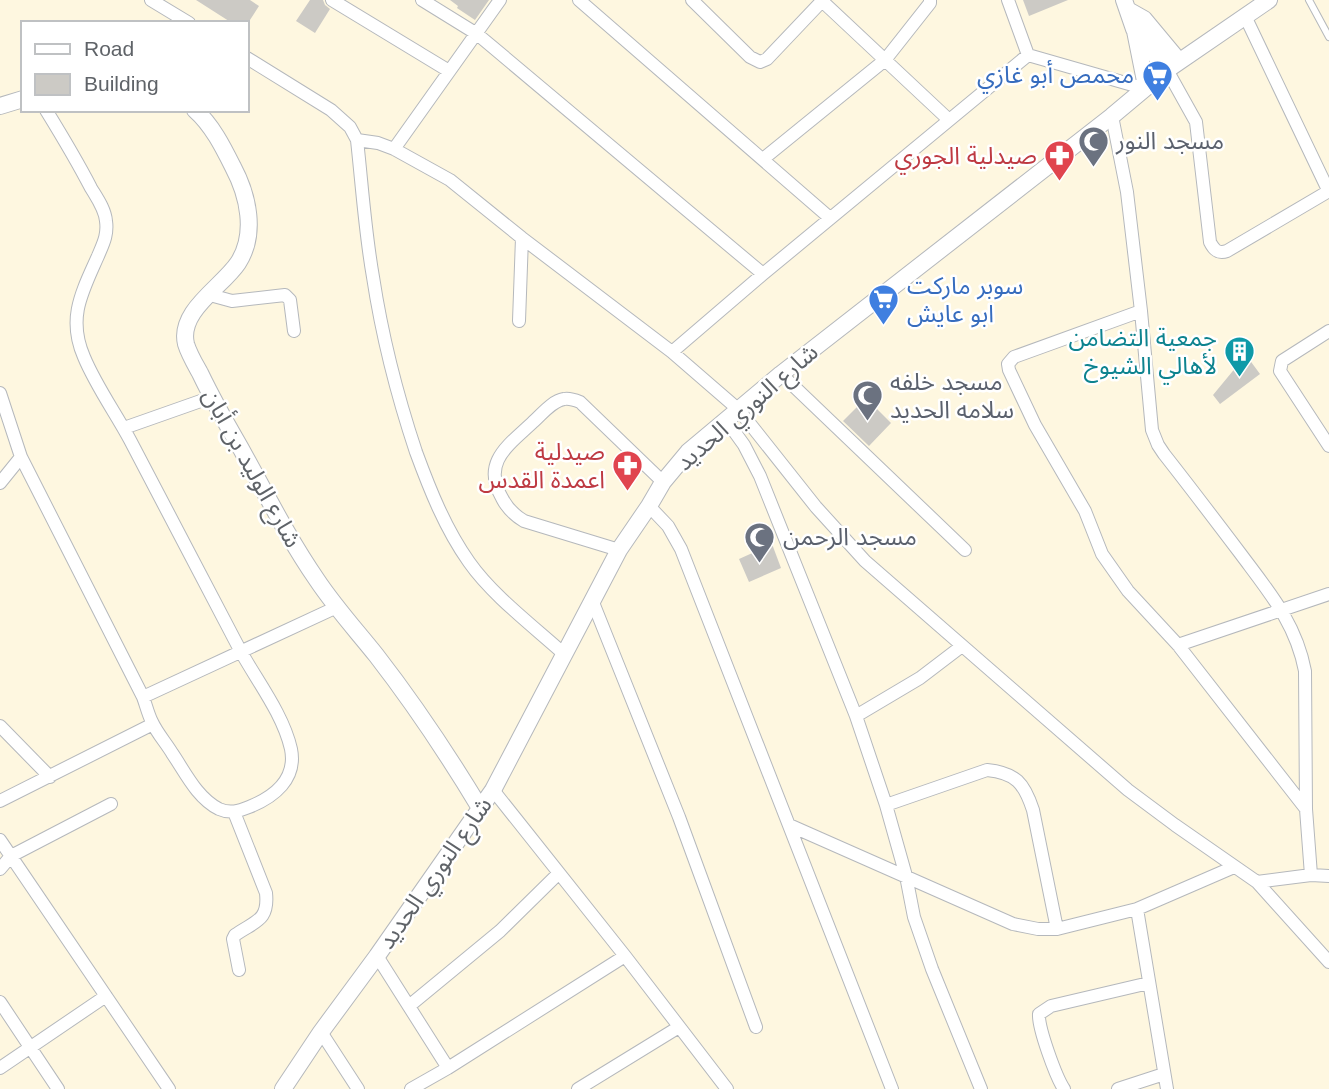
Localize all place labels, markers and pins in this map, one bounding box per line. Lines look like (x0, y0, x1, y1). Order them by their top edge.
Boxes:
supermarket icon: محمص أبو غازي (1140, 58, 1174, 102)
place label: محمص أبو غازي (977, 59, 1134, 94)
mosque icon: مسجد النور (1076, 124, 1110, 168)
place label: مسجد النور (1115, 127, 1224, 155)
pharmacy icon: صيدلية الجوري (1043, 139, 1077, 183)
place label: صيدلية الجوري (894, 142, 1037, 175)
place label: سوبر ماركت ابو عايش (907, 272, 1023, 328)
supermarket icon: سوبر ماركت ابو عايش (867, 283, 901, 327)
place label: جمعية التضامن لأهالي الشيوخ (1068, 324, 1217, 385)
building icon: جمعية التضامن لأهالي الشيوخ (1223, 335, 1257, 379)
place label: مسجد خلفه سلامه الحديد (890, 368, 1014, 423)
mosque icon: مسجد خلفه سلامه الحديد (850, 379, 884, 423)
place label: صيدلية اعمدة القدس (479, 438, 605, 493)
pharmacy icon: صيدلية اعمدة القدس (611, 449, 645, 493)
mosque icon: مسجد الرحمن (743, 520, 777, 564)
place label: مسجد الرحمن (783, 523, 917, 551)

